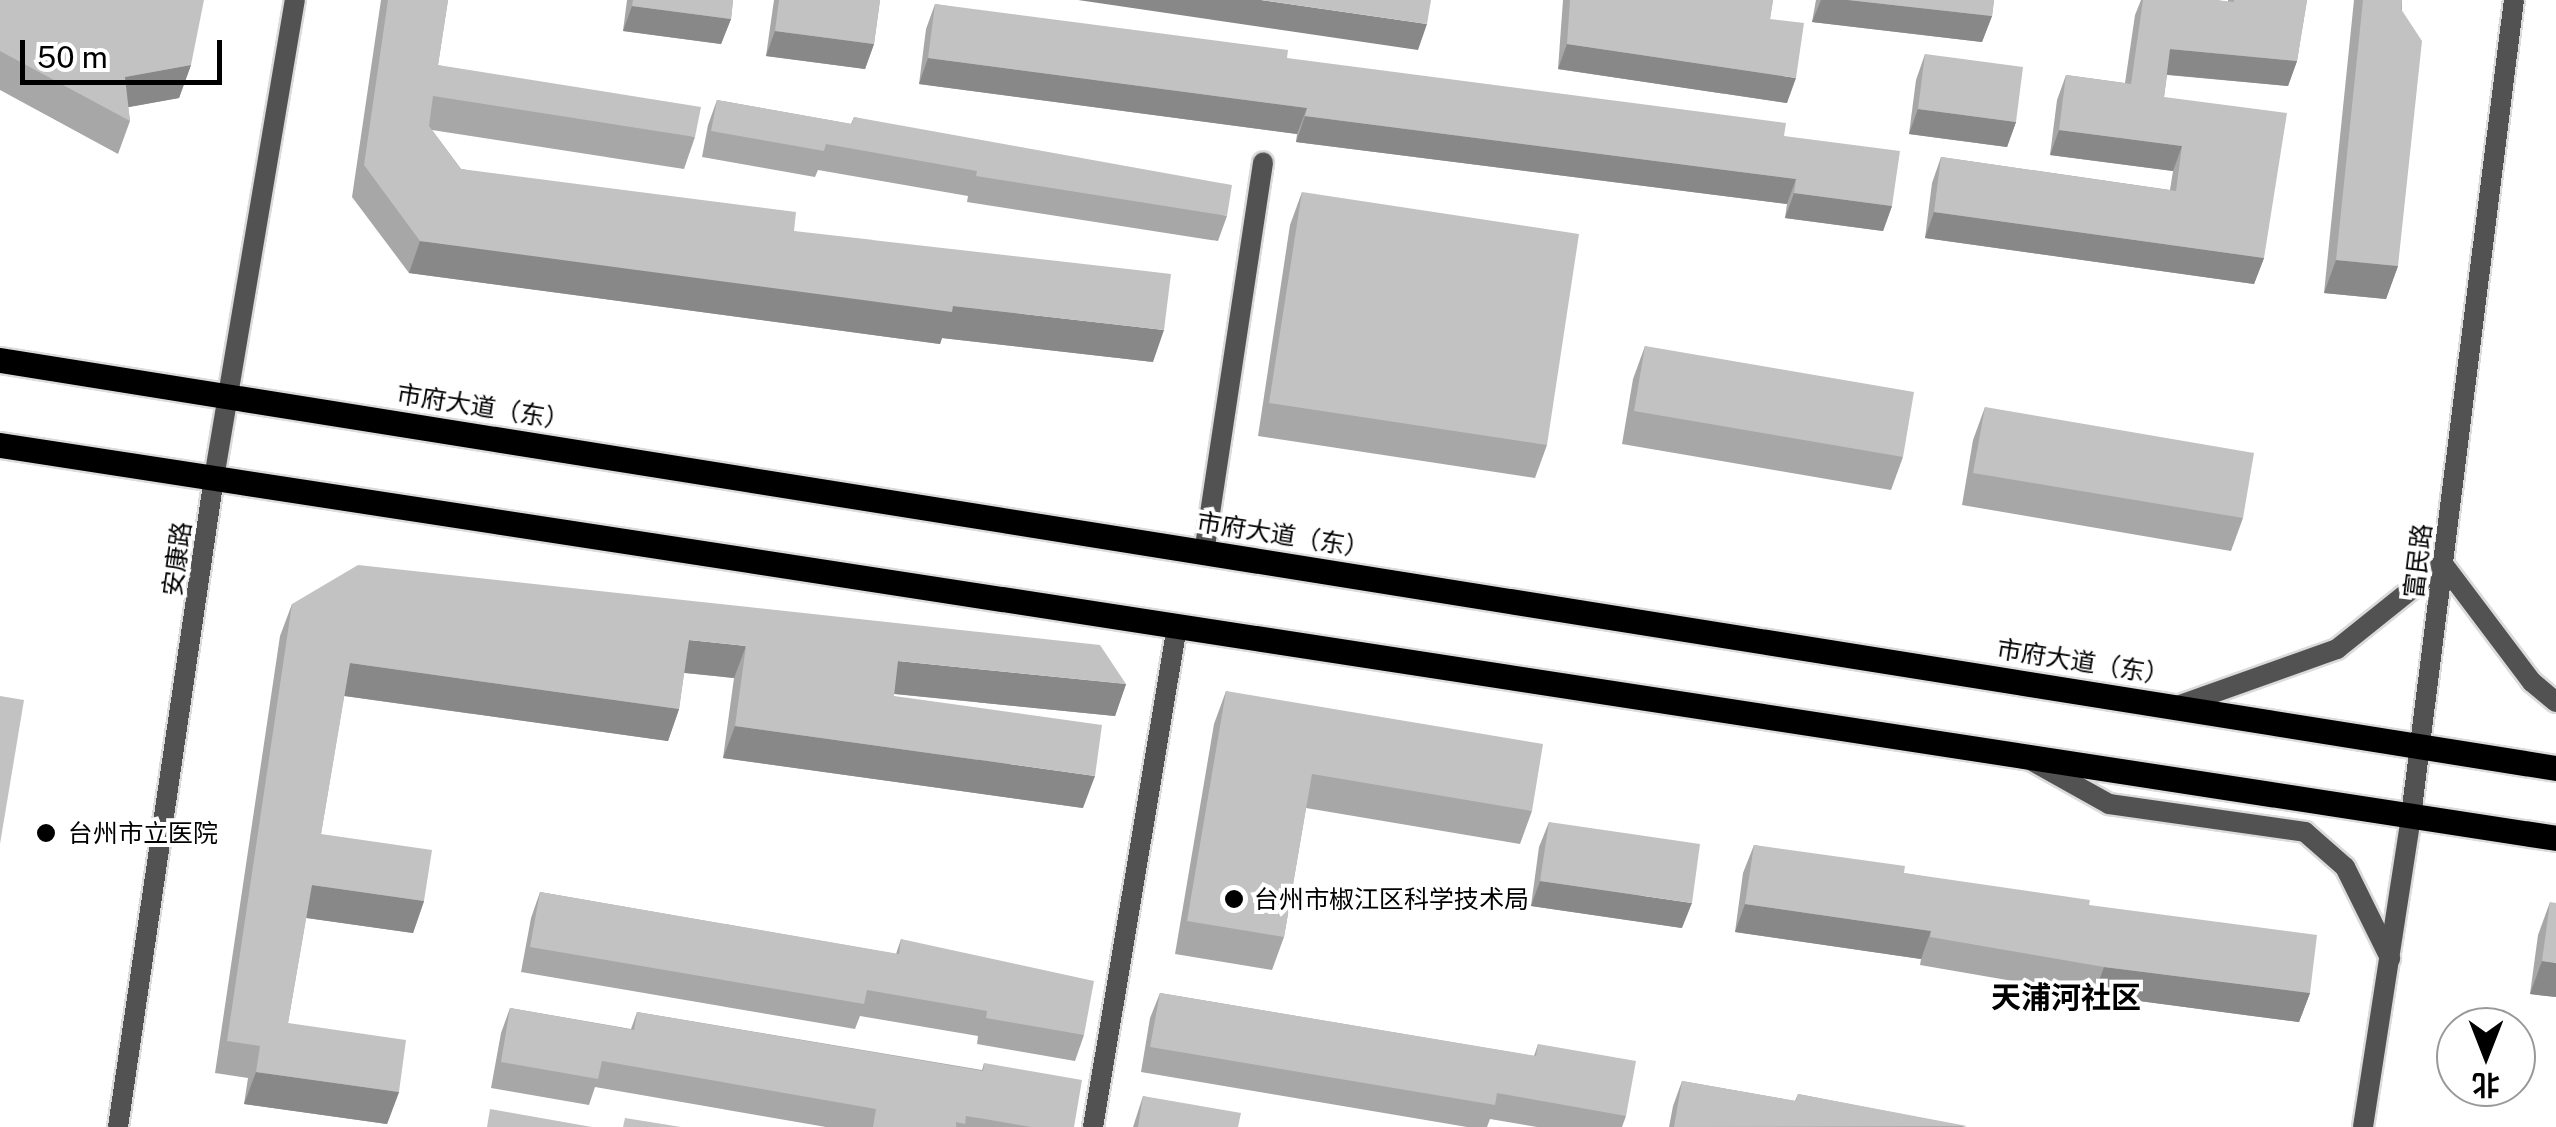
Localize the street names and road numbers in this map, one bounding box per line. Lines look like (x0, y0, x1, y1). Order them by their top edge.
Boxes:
street label: 市府大道（东） (394, 378, 572, 436)
street label: 市府大道（东） (1194, 506, 1372, 564)
street label: 安康路 (157, 520, 197, 598)
street label: 富民路 (2399, 522, 2437, 600)
street label: 市府大道（东） (1994, 633, 2172, 691)

